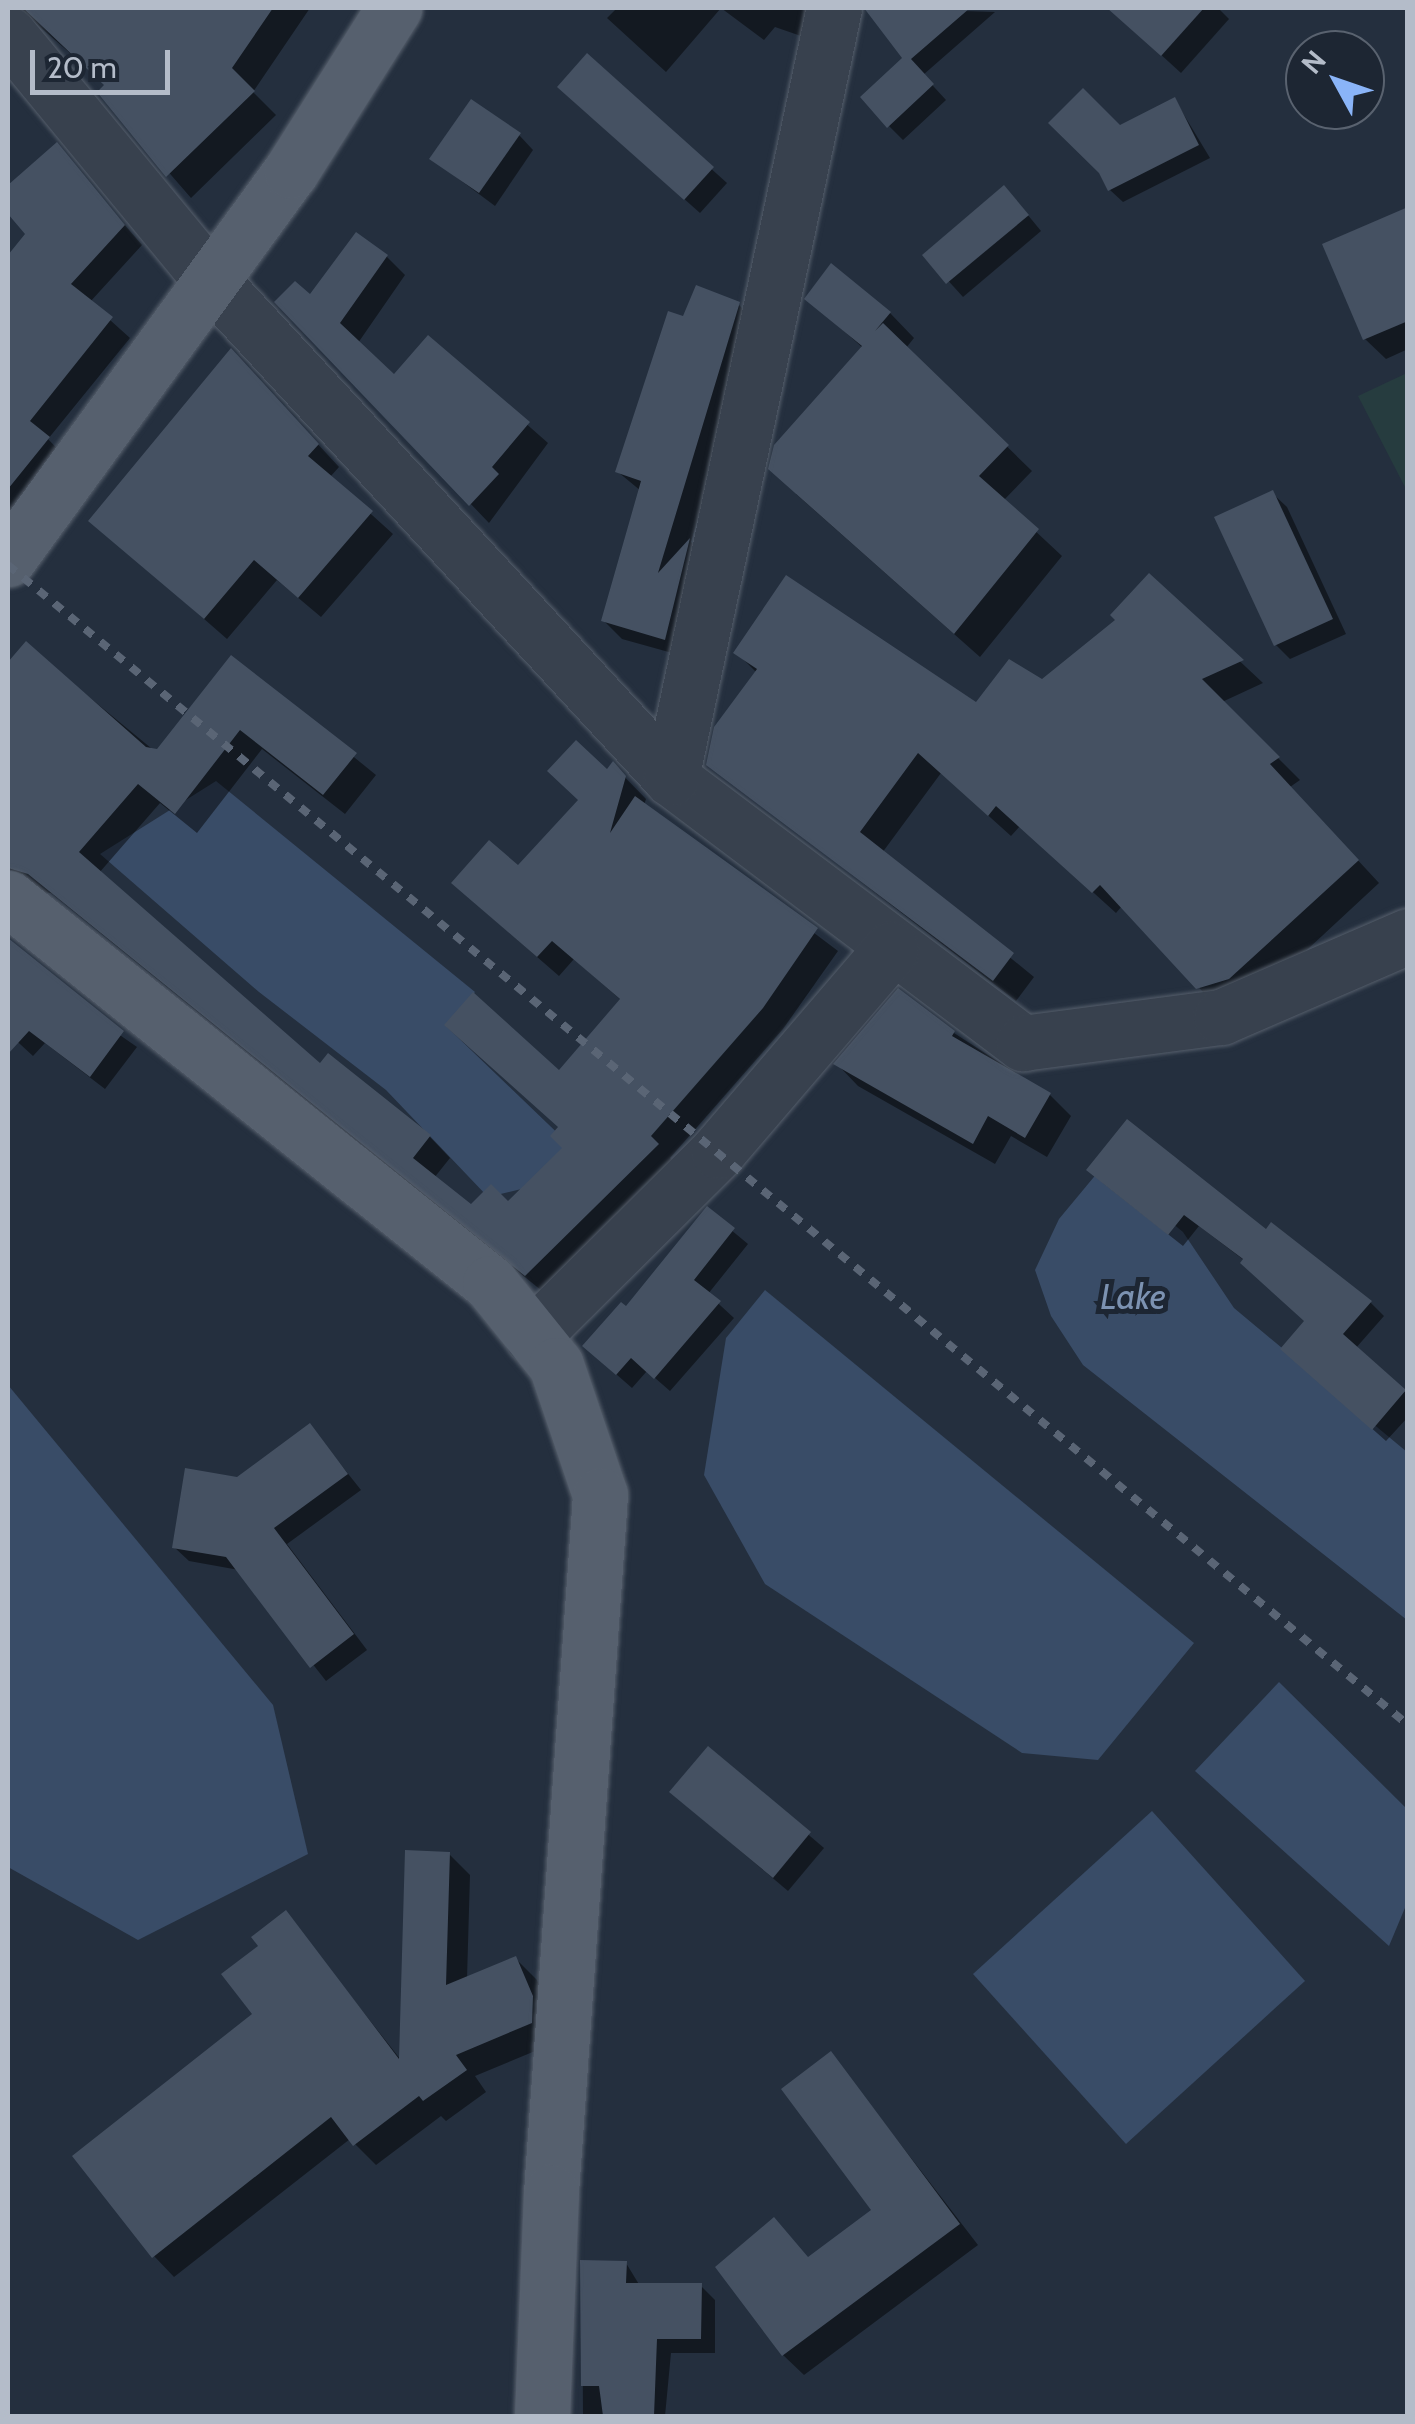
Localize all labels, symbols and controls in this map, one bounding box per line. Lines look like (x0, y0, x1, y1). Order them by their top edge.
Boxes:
scale bar (35, 30, 175, 92)
north arrow (1285, 30, 1385, 130)
text: N (1294, 43, 1333, 81)
text: 20 m (47, 49, 117, 86)
water label: Lake (1100, 1276, 1166, 1318)

